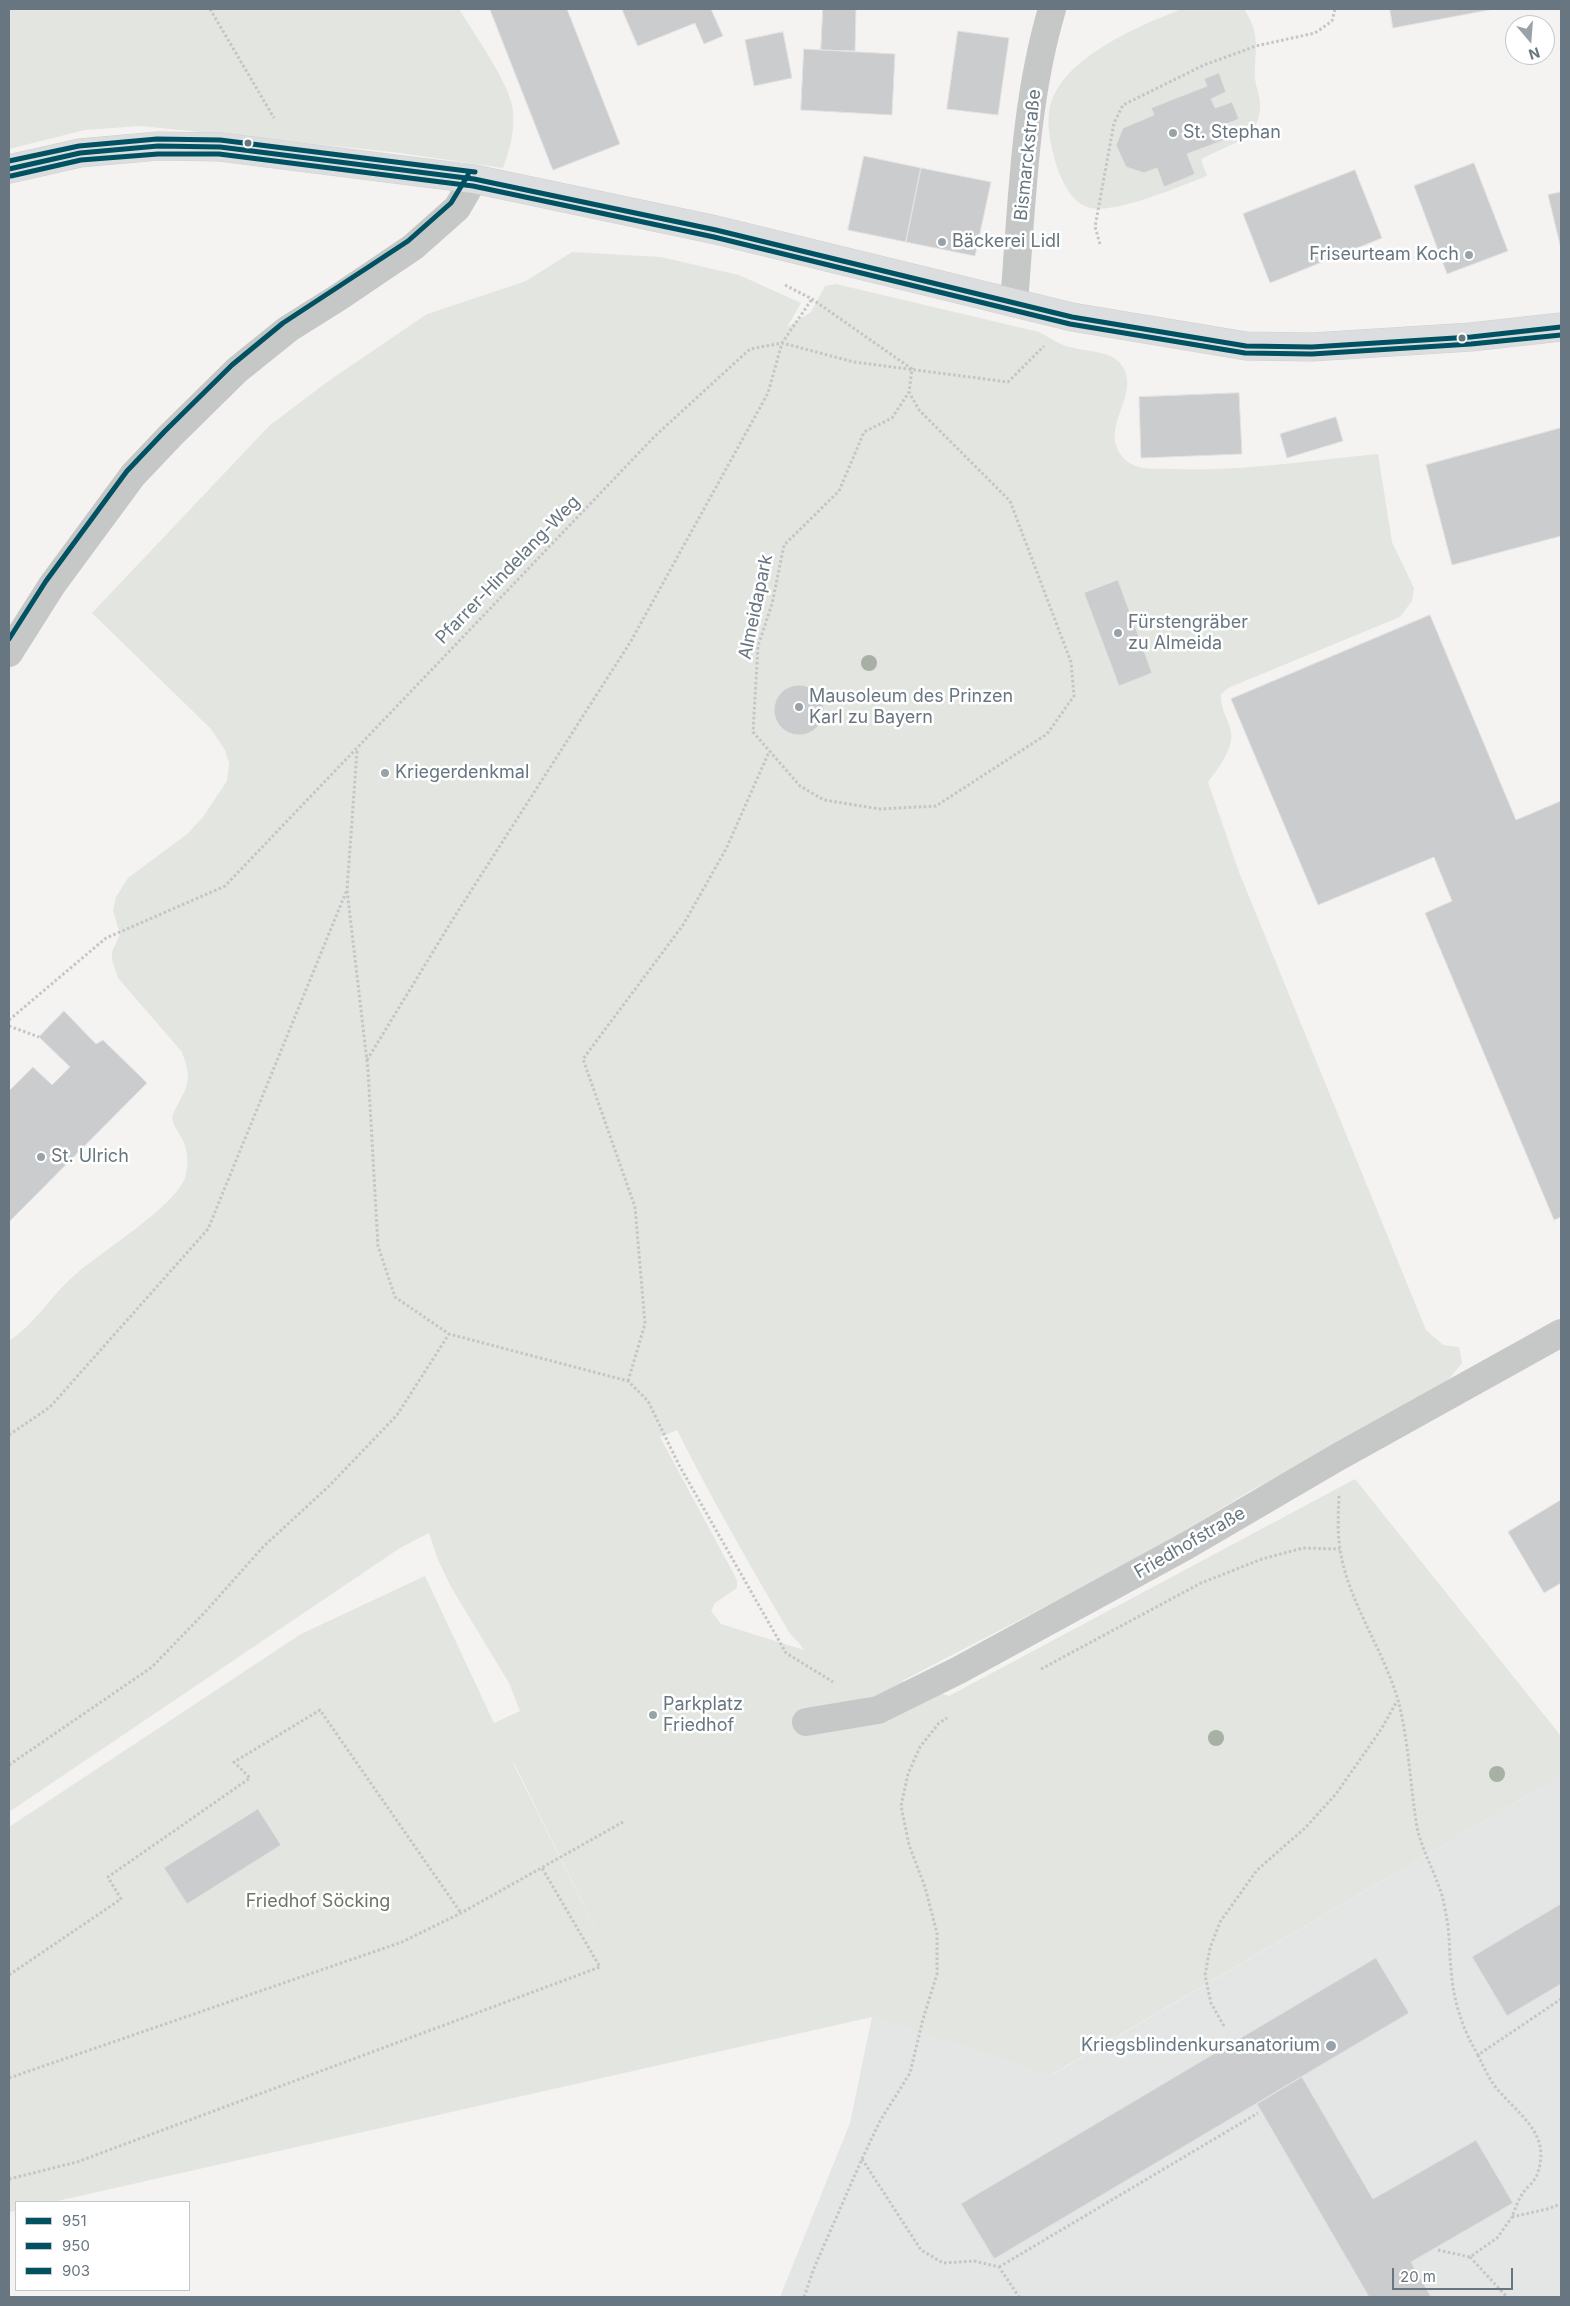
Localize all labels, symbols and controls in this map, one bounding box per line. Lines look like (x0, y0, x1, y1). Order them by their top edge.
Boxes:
north arrow (1505, 15, 1555, 65)
text: N (1527, 44, 1542, 64)
street label: Bismarckstraße (1010, 88, 1046, 222)
place label: St. Stephan (1183, 122, 1281, 144)
marker: St. Stephan (1167, 127, 1179, 139)
unlabelled marker (243, 138, 253, 148)
place label: Bäckerei Lidl (952, 231, 1060, 253)
marker: Bäckerei Lidl (936, 236, 948, 248)
place label: Friseurteam Koch (1309, 244, 1459, 266)
marker: Friseurteam Koch (1463, 249, 1475, 261)
unlabelled marker (1457, 333, 1467, 343)
street label: Pfarrer-Hindelang-Weg (431, 491, 585, 649)
street label: Almeidapark (734, 553, 778, 661)
place label: Fürstengräber zu Almeida (1128, 612, 1248, 654)
marker: Fürstengräber zu Almeida (1112, 627, 1124, 639)
place label: Mausoleum des Prinzen Karl zu Bayern (809, 686, 1013, 729)
marker: Mausoleum des Prinzen Karl zu Bayern (793, 701, 805, 713)
place label: Kriegerdenkmal (395, 762, 529, 784)
marker: Kriegerdenkmal (379, 767, 391, 779)
place label: St. Ulrich (51, 1146, 129, 1168)
marker: St. Ulrich (35, 1151, 47, 1163)
street label: Friedhofstraße (1131, 1503, 1249, 1583)
place label: Parkplatz Friedhof (663, 1694, 743, 1736)
marker: Parkplatz Friedhof (647, 1709, 659, 1721)
park label: Friedhof Söcking (246, 1891, 390, 1913)
place label: Kriegsblindenkursanatorium (1081, 2035, 1320, 2057)
marker: Kriegsblindenkursanatorium (1324, 2039, 1338, 2053)
legend (15, 2201, 190, 2291)
text: 951 (62, 2211, 87, 2230)
text: 950 (62, 2236, 90, 2255)
scale bar (1395, 2258, 1516, 2290)
text: 903 (62, 2261, 90, 2280)
text: 20 m (1400, 2267, 1436, 2286)

